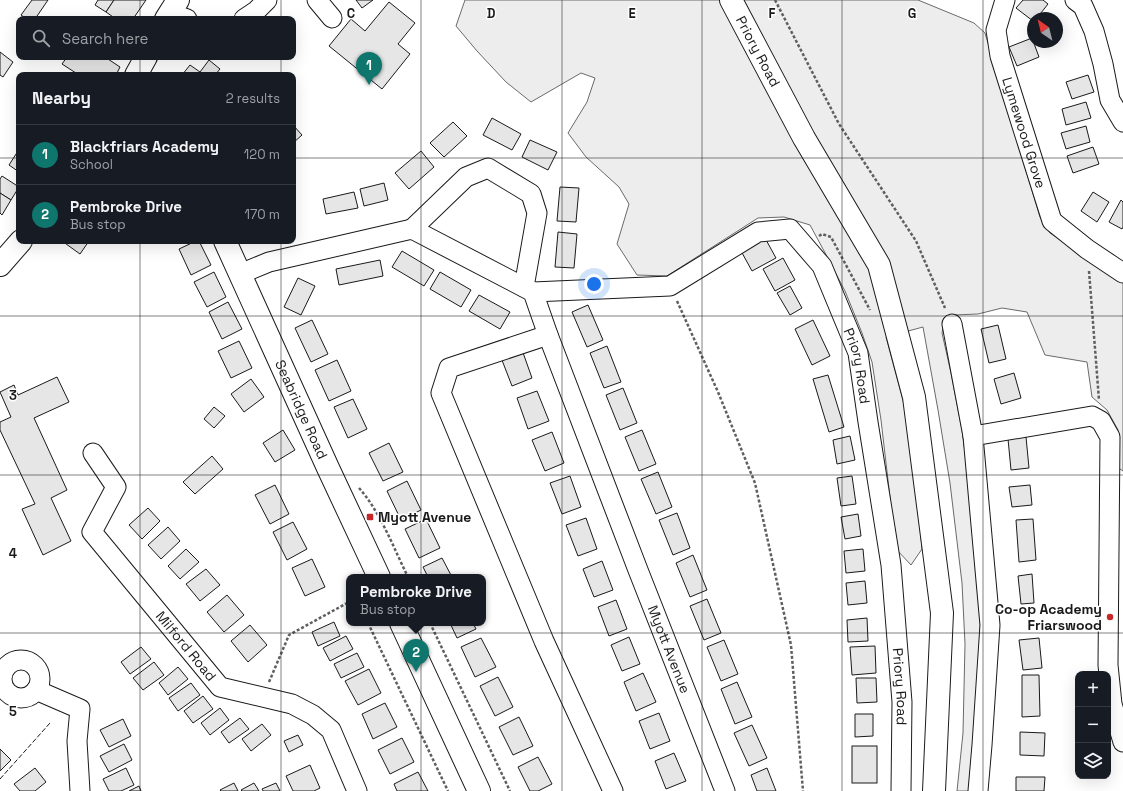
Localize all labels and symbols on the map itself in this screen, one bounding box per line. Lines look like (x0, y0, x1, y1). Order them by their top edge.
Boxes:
text: C (347, 5, 355, 22)
text: D (487, 5, 496, 22)
text: E (628, 5, 636, 22)
text: F (769, 5, 776, 22)
text: G (908, 5, 916, 22)
north arrow (1027, 12, 1063, 48)
street label: Priory Road (732, 13, 784, 90)
pin: 1 (356, 52, 382, 85)
street label: Lymewood Grove (998, 75, 1050, 191)
your location (584, 274, 604, 294)
street label: Priory Road (840, 325, 874, 405)
street label: Seabridge Road (271, 357, 332, 462)
text: 3 (9, 387, 17, 404)
place label: Myott Avenue (378, 508, 471, 526)
marker: Myott Avenue (365, 512, 375, 522)
text: 4 (9, 545, 17, 562)
place label: Co-op Academy Friarswood (995, 600, 1102, 634)
street label: Myott Avenue (644, 603, 695, 696)
street label: Milford Road (152, 607, 220, 685)
marker: Co-op Academy Friarswood (1105, 612, 1115, 622)
pin: 2 (403, 639, 429, 672)
street label: Priory Road (889, 647, 911, 725)
text: 5 (9, 703, 17, 720)

